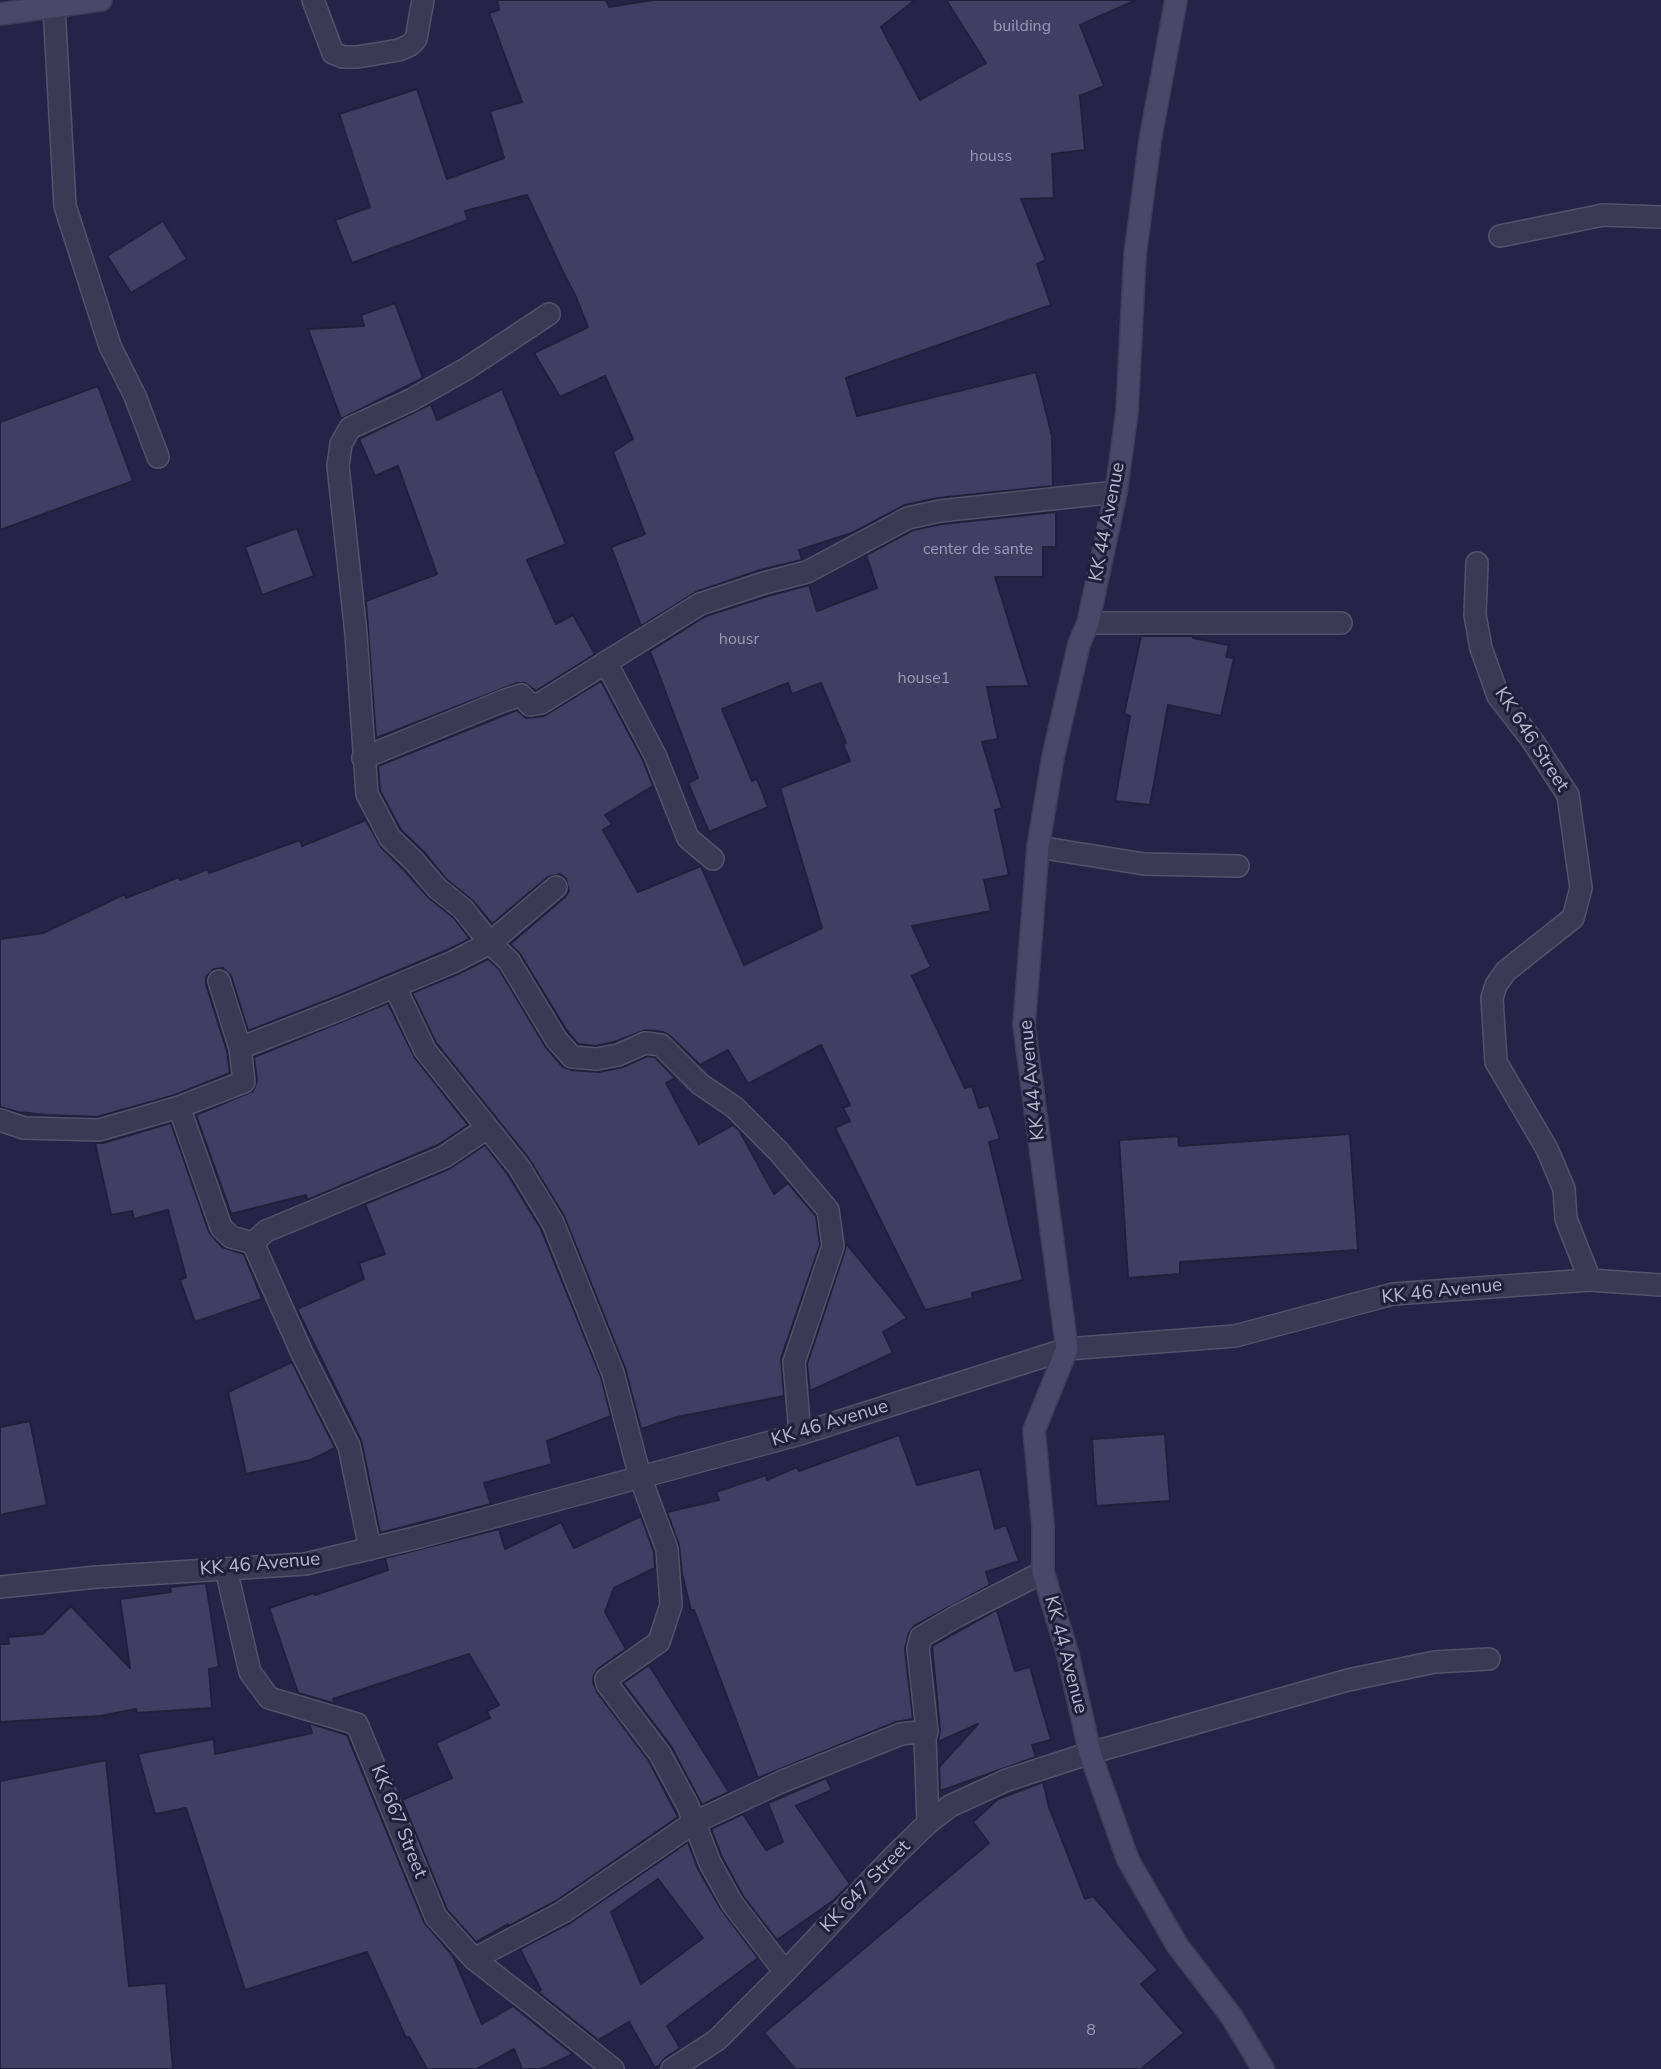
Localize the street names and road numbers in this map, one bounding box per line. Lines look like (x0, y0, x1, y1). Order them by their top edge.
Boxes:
street label: KK 44 Avenue (1085, 460, 1131, 584)
street label: KK 646 Street (1489, 684, 1573, 796)
street label: KK 44 Avenue (1015, 1019, 1051, 1141)
street label: KK 46 Avenue (1381, 1274, 1503, 1310)
street label: KK 46 Avenue (769, 1395, 891, 1453)
street label: KK 46 Avenue (199, 1548, 321, 1582)
street label: KK 44 Avenue (1038, 1594, 1092, 1716)
street label: KK 667 Street (365, 1762, 431, 1882)
street label: KK 647 Street (816, 1836, 916, 1938)

